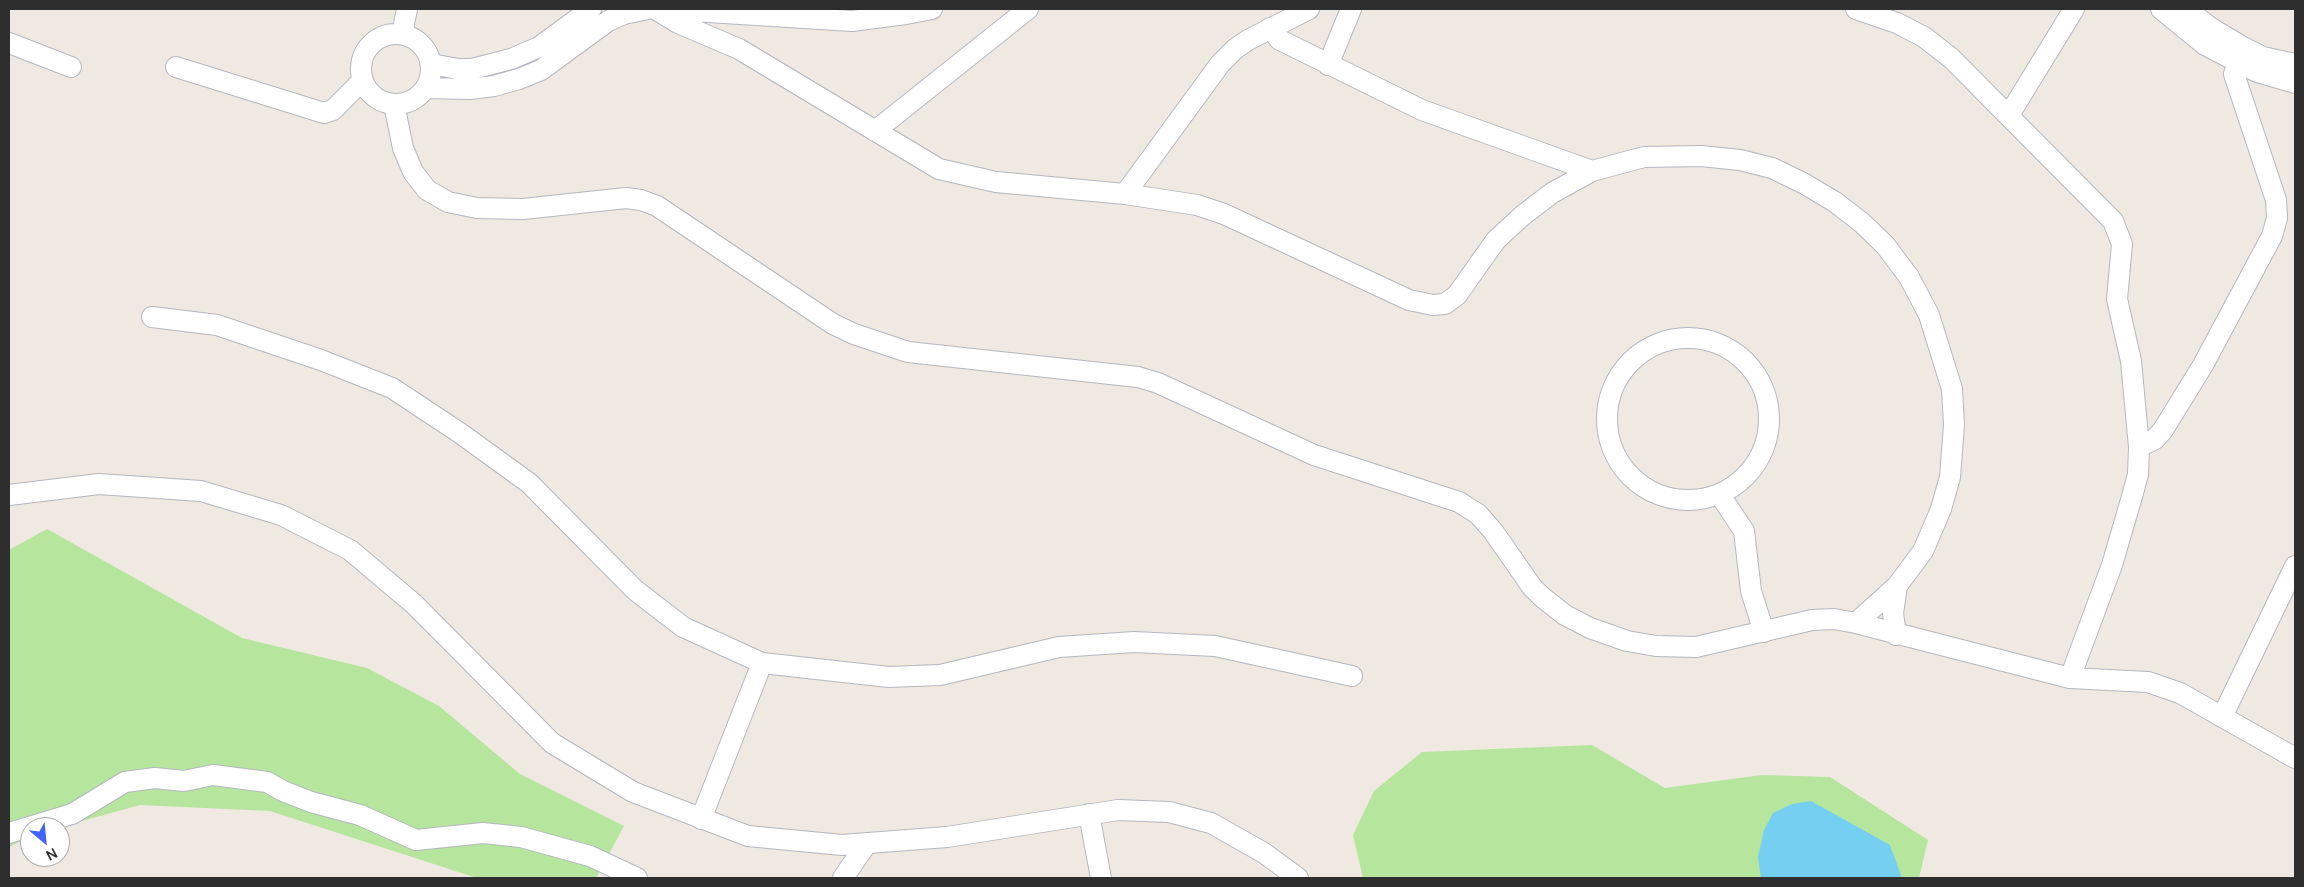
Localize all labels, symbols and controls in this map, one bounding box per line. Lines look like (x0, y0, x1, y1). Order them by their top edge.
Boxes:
north arrow (20, 817, 70, 867)
text: N (43, 844, 61, 866)

